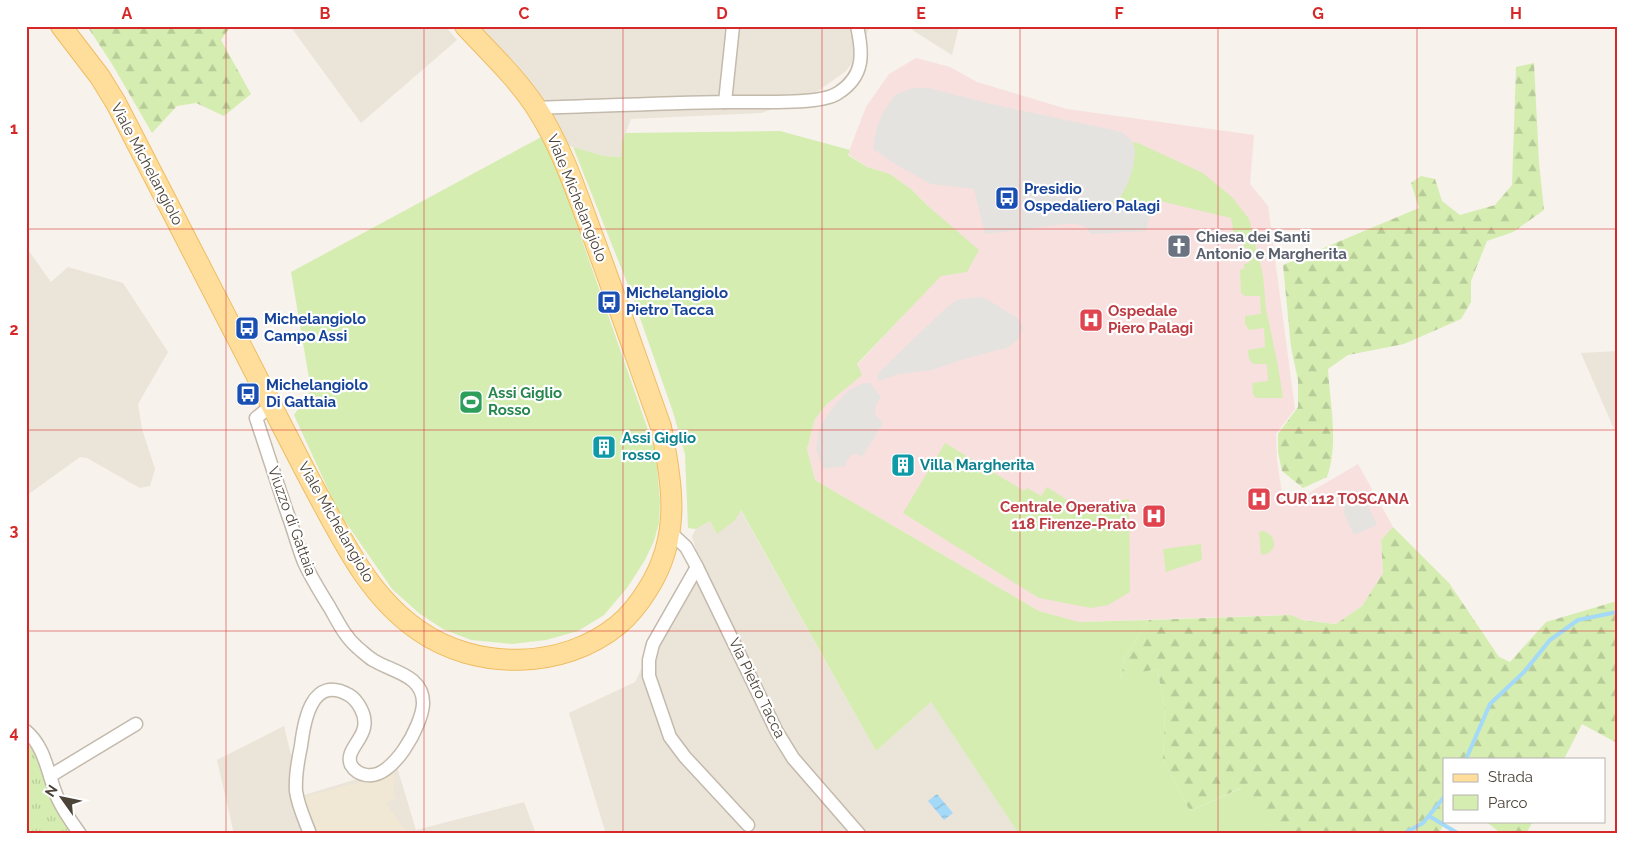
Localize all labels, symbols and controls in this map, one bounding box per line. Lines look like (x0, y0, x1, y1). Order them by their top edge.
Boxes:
text: A (122, 4, 133, 23)
text: B (320, 4, 331, 23)
text: C (519, 4, 530, 23)
text: D (716, 4, 728, 23)
text: E (916, 4, 926, 23)
text: F (1114, 4, 1124, 23)
text: G (1312, 4, 1324, 23)
text: H (1510, 4, 1522, 23)
street label: Viale Michelangiolo (107, 100, 187, 228)
text: 1 (10, 119, 18, 138)
street label: Viale Michelangiolo (543, 132, 611, 264)
place label: Presidio Ospedaliero Palagi (1024, 180, 1160, 215)
bus stop icon: Presidio Ospedaliero Palagi (994, 185, 1020, 211)
place label: Chiesa dei Santi Antonio e Margherita (1196, 228, 1347, 263)
church icon: Chiesa dei Santi Antonio e Margherita (1166, 233, 1192, 259)
place label: Michelangiolo Pietro Tacca (626, 284, 728, 319)
bus stop icon: Michelangiolo Pietro Tacca (596, 289, 622, 315)
place label: Ospedale Piero Palagi (1108, 302, 1193, 337)
hospital icon: Ospedale Piero Palagi (1078, 307, 1104, 333)
place label: Michelangiolo Campo Assi (264, 310, 366, 345)
bus stop icon: Michelangiolo Campo Assi (234, 315, 260, 341)
text: 2 (9, 320, 19, 339)
place label: Michelangiolo Di Gattaia (266, 376, 368, 411)
bus stop icon: Michelangiolo Di Gattaia (235, 381, 261, 407)
place label: Assi Giglio Rosso (488, 384, 562, 419)
sports icon: Assi Giglio Rosso (458, 389, 484, 415)
place label: Assi Giglio rosso (622, 429, 696, 464)
building icon: Assi Giglio rosso (591, 434, 617, 460)
building icon: Villa Margherita (890, 452, 916, 478)
place label: Villa Margherita (920, 456, 1035, 474)
street label: Viale Michelangiolo (294, 459, 378, 585)
street label: Viuzzo di Gattaia (264, 464, 320, 578)
hospital icon: CUR 112 TOSCANA (1246, 486, 1272, 512)
place label: CUR 112 TOSCANA (1276, 490, 1410, 508)
place label: Centrale Operativa 118 Firenze-Prato (1000, 498, 1136, 533)
hospital icon: Centrale Operativa 118 Firenze-Prato (1141, 503, 1167, 529)
text: 3 (10, 521, 19, 540)
street label: Via Pietro Tacca (725, 635, 789, 741)
text: 4 (9, 723, 19, 742)
legend (1443, 758, 1606, 822)
text: Strada (1488, 768, 1533, 786)
north arrow (38, 772, 88, 822)
text: N (41, 782, 61, 800)
text: Parco (1488, 794, 1528, 812)

